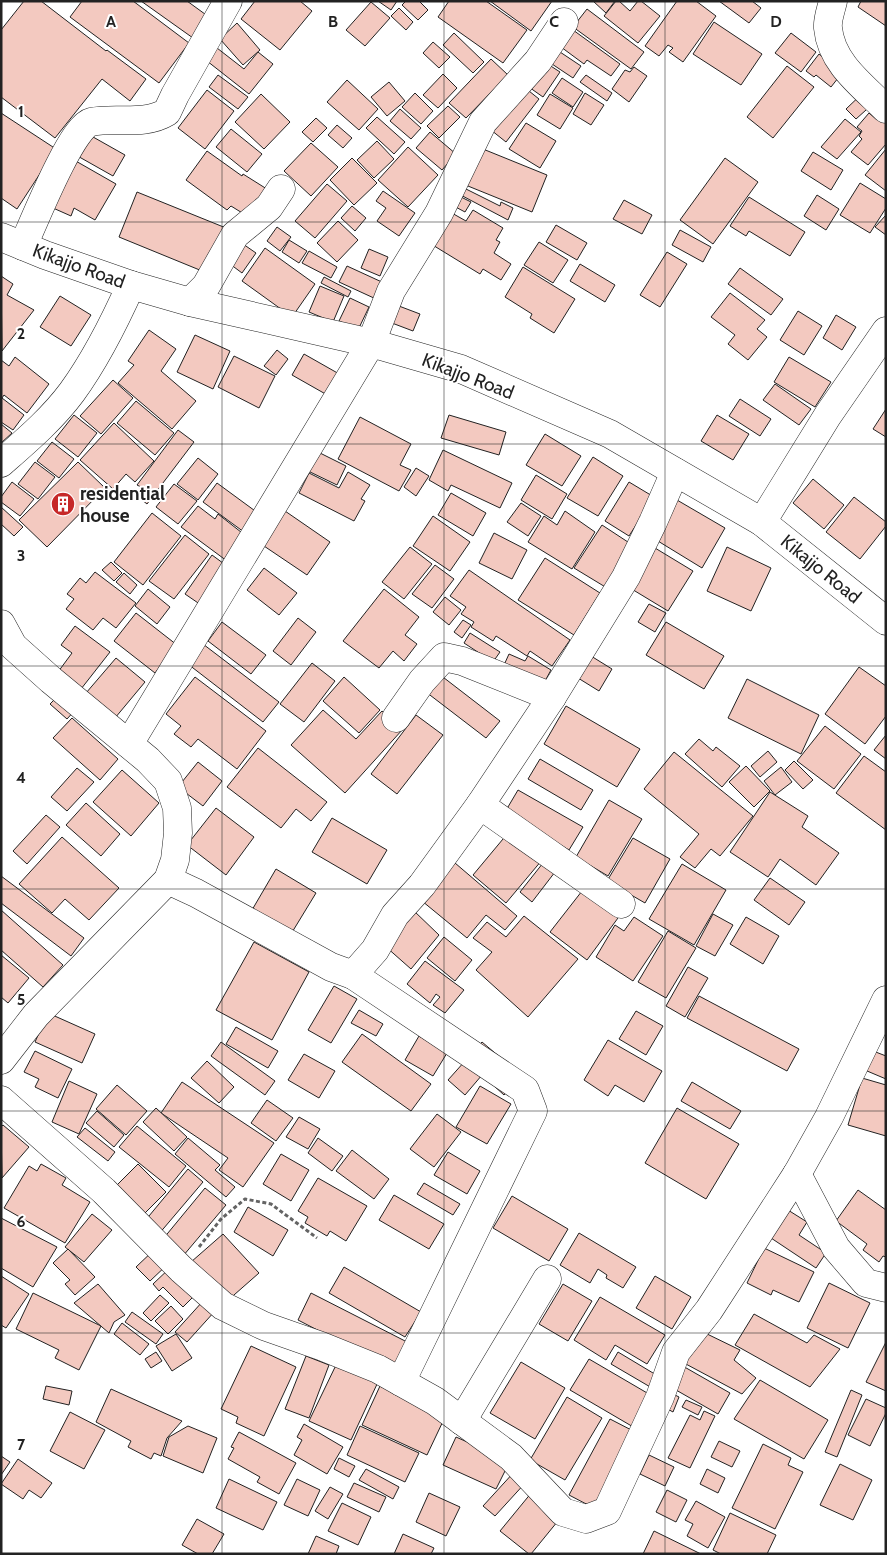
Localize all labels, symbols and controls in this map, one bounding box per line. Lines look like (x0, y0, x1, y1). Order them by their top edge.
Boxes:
text: A (106, 12, 116, 31)
text: B (328, 12, 338, 31)
text: C (549, 12, 559, 31)
text: D (770, 12, 782, 31)
text: 1 (18, 102, 24, 121)
street label: Kikajjo Road (30, 239, 128, 293)
text: 2 (17, 324, 25, 343)
street label: Kikajjo Road (419, 348, 517, 404)
place label: residential house (80, 482, 165, 527)
building icon: residential house (50, 491, 76, 517)
street label: Kikajjo Road (776, 530, 866, 608)
text: 3 (17, 546, 25, 565)
text: 4 (16, 768, 26, 787)
text: 5 (17, 990, 25, 1009)
text: 6 (17, 1212, 26, 1231)
text: 7 (17, 1435, 26, 1454)

